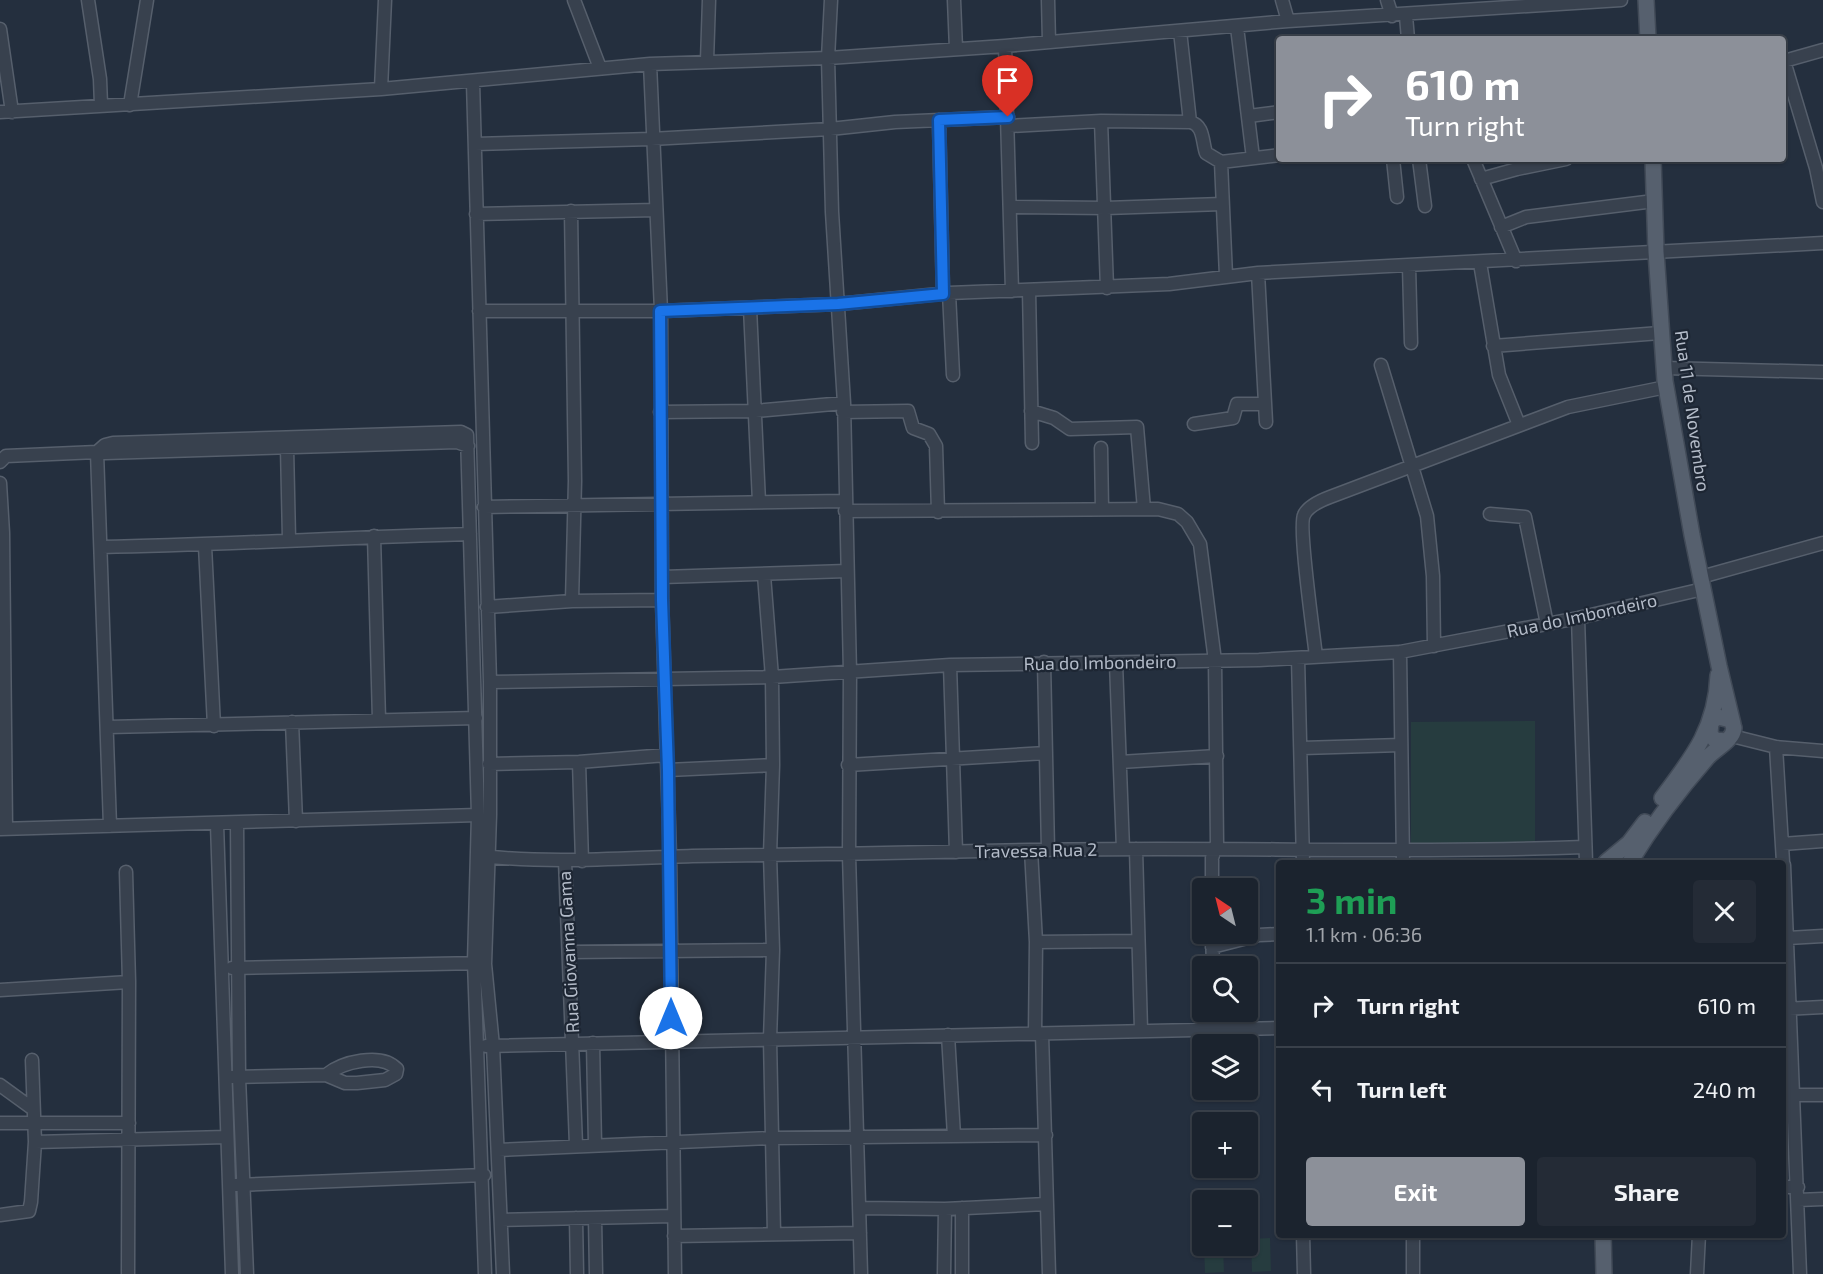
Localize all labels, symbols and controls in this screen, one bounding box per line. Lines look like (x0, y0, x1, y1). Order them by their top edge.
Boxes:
pin (982, 55, 1033, 117)
text: 610 m (1405, 58, 1521, 108)
icon: right (1306, 60, 1384, 138)
icon: arrive (991, 64, 1024, 97)
text: Turn right (1405, 109, 1525, 141)
street label: Rua 11 de Novembro (1671, 329, 1715, 493)
street label: Rua do Imbondeiro (1505, 588, 1659, 642)
street label: Rua do Imbondeiro (1023, 650, 1177, 674)
street label: Travessa Rua 2 (975, 838, 1097, 862)
street label: Rua Giovanna Gama (553, 871, 583, 1034)
north arrow (1192, 878, 1258, 944)
map controls (1192, 878, 1258, 1256)
text: 3 min (1306, 878, 1397, 921)
button: close (1693, 880, 1756, 943)
text: 1.1 km · 06:36 (1306, 922, 1422, 946)
button: search (1192, 956, 1258, 1022)
position arrow (639, 986, 703, 1050)
icon: right (1306, 989, 1339, 1022)
text: Turn right (1357, 992, 1459, 1018)
text: 610 m (1697, 992, 1756, 1018)
button: layers (1192, 1034, 1258, 1100)
icon: left (1306, 1073, 1339, 1106)
text: Turn left (1357, 1076, 1446, 1102)
text: 240 m (1693, 1076, 1756, 1102)
button: + (1192, 1112, 1258, 1178)
button: Exit (1306, 1157, 1525, 1226)
button: Share (1537, 1157, 1756, 1226)
button: − (1192, 1190, 1258, 1256)

